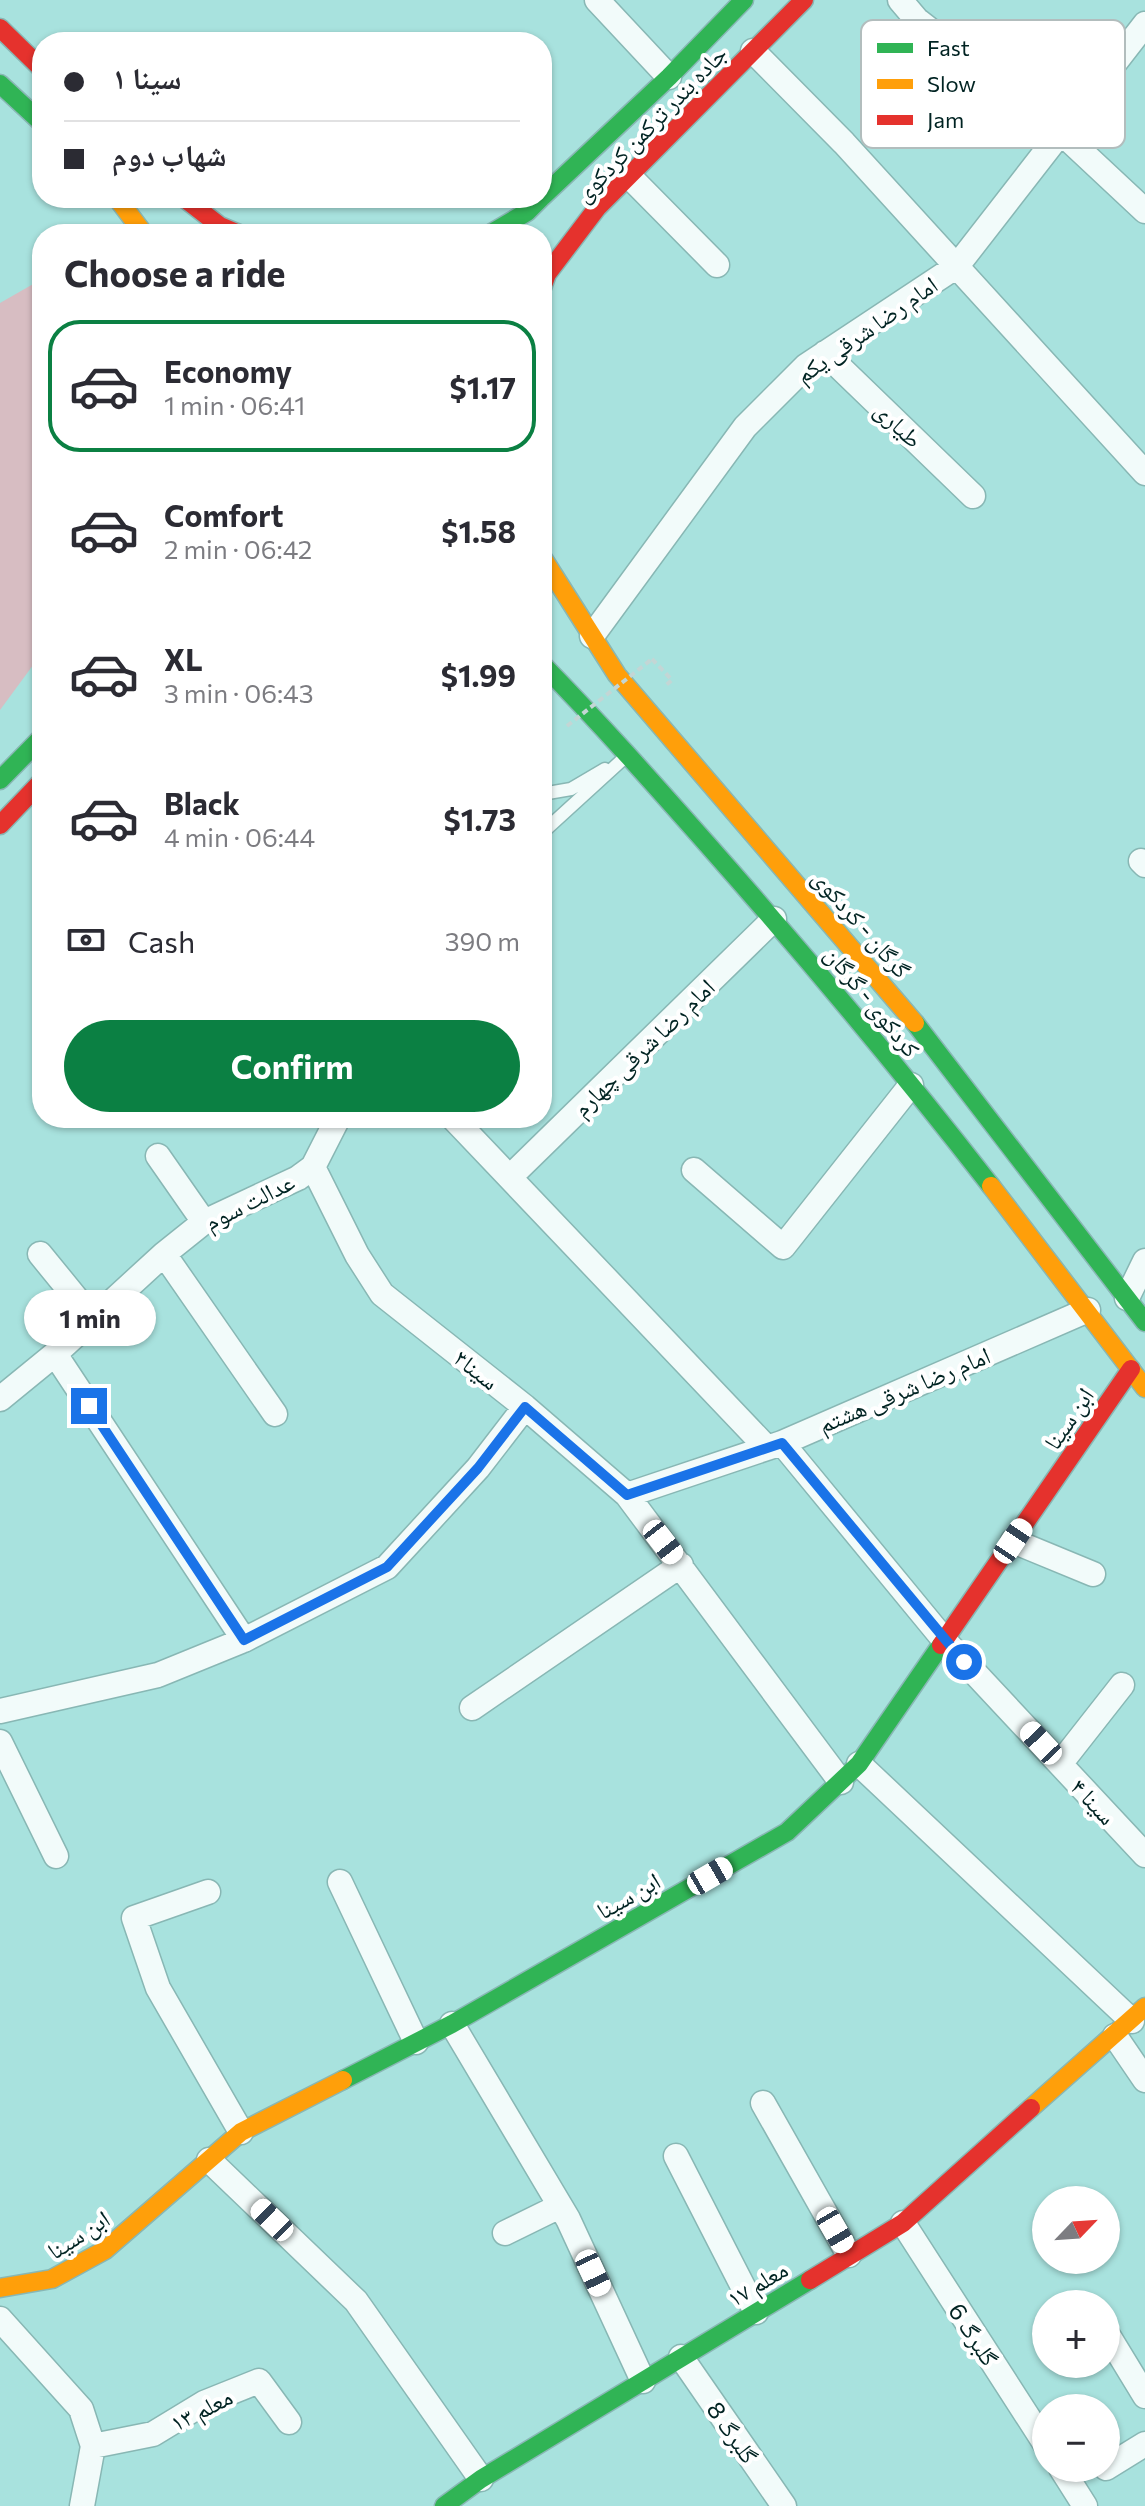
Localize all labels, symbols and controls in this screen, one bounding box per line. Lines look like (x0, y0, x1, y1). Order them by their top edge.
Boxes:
legend (861, 20, 1125, 148)
text: Fast (927, 34, 970, 61)
street label: جاده بندر ترکمن کردکوی (568, 39, 733, 208)
text: سینا ۱ (112, 58, 182, 95)
text: Slow (927, 70, 976, 97)
text: Jam (927, 106, 964, 133)
text: شهاب دوم (112, 135, 226, 172)
text: Choose a ride (64, 250, 285, 294)
street label: امام رضا شرقی یکم (790, 269, 944, 391)
icon: car (68, 350, 140, 422)
text: Economy (164, 352, 292, 389)
text: $1.17 (449, 368, 516, 405)
text: 1 min · 06:41 (164, 389, 305, 420)
street label: طیاری (869, 395, 929, 454)
icon: car (68, 494, 140, 566)
text: Comfort (164, 496, 283, 533)
text: $1.58 (441, 512, 516, 549)
text: 2 min · 06:42 (164, 533, 312, 564)
icon: car (68, 638, 140, 710)
text: XL (164, 640, 203, 677)
text: $1.99 (441, 656, 516, 693)
text: 3 min · 06:43 (164, 677, 314, 708)
icon: car (68, 782, 140, 854)
text: Black (164, 784, 240, 821)
text: $1.73 (444, 800, 516, 837)
text: 4 min · 06:44 (164, 821, 315, 852)
street label: گرگان - کردکوی (806, 863, 917, 984)
icon: cash (64, 918, 108, 962)
text: Cash (128, 922, 195, 959)
text: 390 m (445, 925, 520, 956)
street label: کردکوی - گرگان (819, 940, 927, 1063)
street label: امام رضا شرقی چهارم (566, 972, 722, 1124)
button: Confirm (64, 1020, 520, 1112)
street label: عدالت سوم (199, 1166, 300, 1239)
callout: 1 min (23, 1290, 155, 1346)
text: 1 min (59, 1302, 121, 1333)
street label: امام رضا شرقی هشتم (814, 1340, 995, 1441)
street label: سینا۳ (449, 1343, 505, 1396)
street label: ابن سینا (1037, 1382, 1100, 1455)
route end (71, 1388, 107, 1424)
car (990, 1514, 1036, 1568)
car (639, 1516, 687, 1568)
route start (946, 1644, 982, 1680)
car (1016, 1717, 1066, 1769)
street label: سینا ۴ (1065, 1772, 1123, 1831)
car (683, 1854, 737, 1898)
street label: ابن سینا (591, 1865, 665, 1926)
north arrow (1032, 2186, 1120, 2274)
map controls (1032, 2186, 1120, 2482)
car (246, 2195, 298, 2245)
street label: ابن سینا (41, 2203, 115, 2266)
car (813, 2203, 857, 2257)
car (572, 2246, 614, 2300)
street label: معلم ۱۷ (721, 2254, 794, 2315)
button: + (1032, 2290, 1120, 2378)
street label: گلبرگ 6 (942, 2297, 1005, 2371)
street label: معلم ۱۳ (165, 2381, 238, 2439)
button: − (1032, 2394, 1120, 2482)
street label: گلبرگ 8 (701, 2395, 765, 2469)

